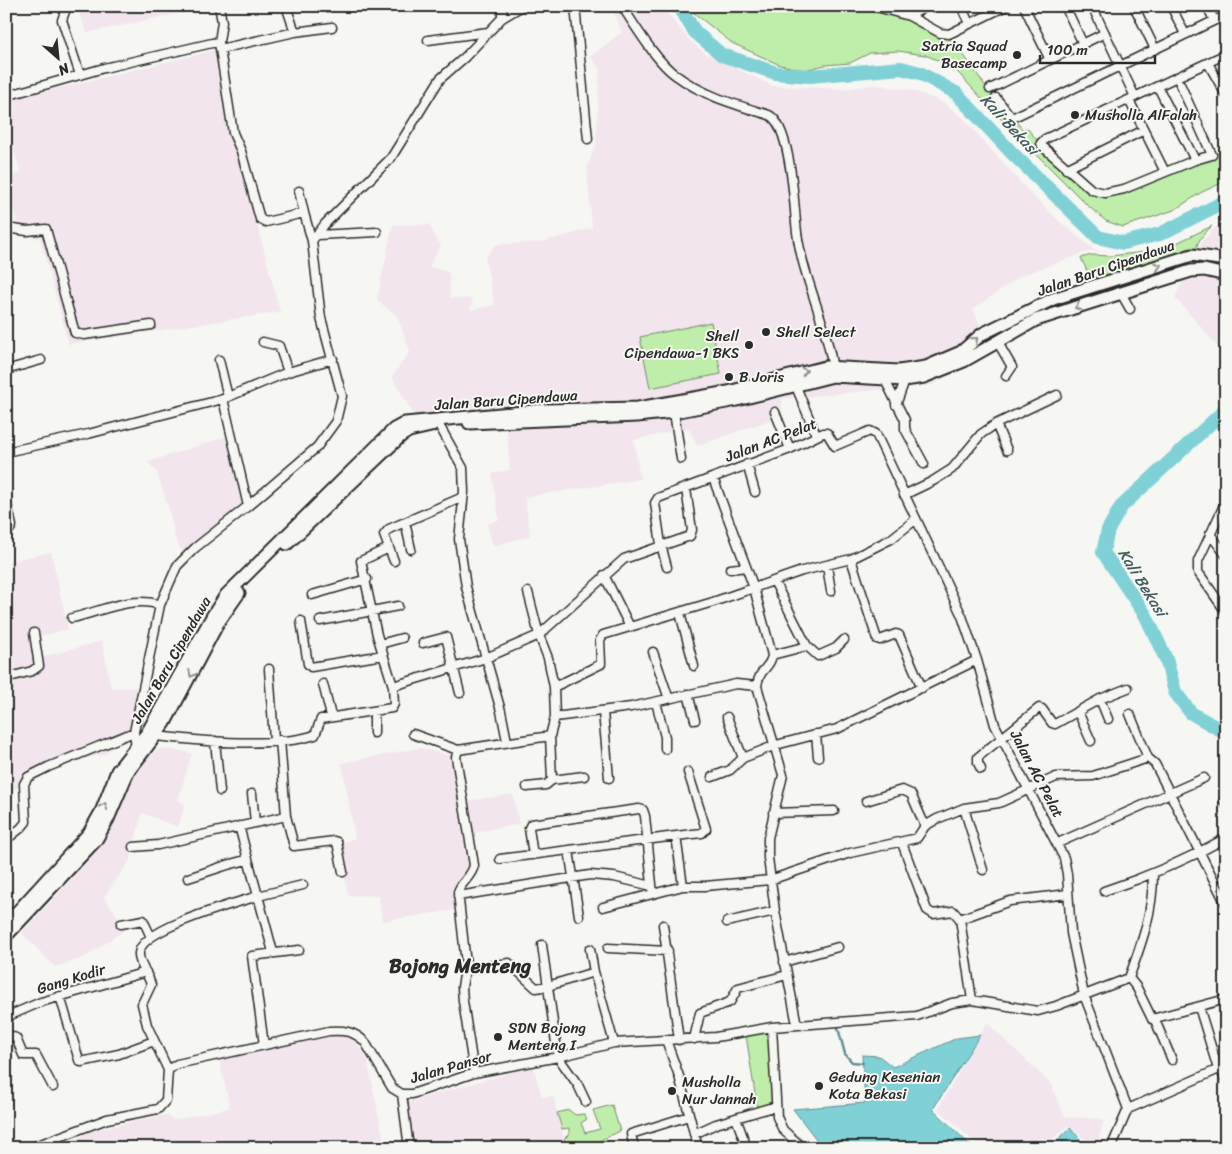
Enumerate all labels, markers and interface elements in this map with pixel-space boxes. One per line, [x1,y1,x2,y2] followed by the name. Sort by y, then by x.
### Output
[32,32,82,82] north arrow
[1040,32,1154,64] scale bar
[922,33,1008,76] place label: Satria Squad Basecamp
[1047,37,1088,63] text: 100 m
[1011,49,1023,61] marker: Satria Squad Basecamp
[53,55,75,83] text: N
[973,87,1049,165] water label: Kali Bekasi
[1085,102,1197,128] place label: Musholla AlFalah
[1069,109,1081,121] marker: Musholla AlFalah
[1033,232,1178,304] street label: Jalan Baru Cipendawa
[1153,262,1161,272] one-way arrow
[1074,302,1083,312] one-way arrow
[776,319,857,345] place label: Shell Select
[625,323,740,366] place label: Shell Cipendawa-1 BKS
[760,326,772,338] marker: Shell Select
[970,336,979,345] one-way arrow
[743,339,755,351] marker: Shell Cipendawa-1 BKS
[739,364,784,390] place label: B Joris
[800,366,809,377] one-way arrow
[723,371,735,383] marker: B Joris
[433,382,579,418] street label: Jalan Baru Cipendawa
[720,410,821,470] street label: Jalan AC Pelat
[1110,542,1177,625] water label: Kali Bekasi
[123,591,218,729] street label: Jalan Baru Cipendawa
[188,669,198,678] one-way arrow
[1002,724,1071,823] street label: Jalan AC Pelat
[97,802,108,811] one-way arrow
[389,949,531,984] district label: Bojong Menteng
[33,956,109,1002] street label: Gang Kodir
[508,1015,586,1058] place label: SDN Bojong Menteng I
[492,1031,504,1043] marker: SDN Bojong Menteng I
[406,1043,496,1091] street label: Jalan Pansor
[829,1064,940,1107] place label: Gedung Kesenian Kota Bekasi
[682,1069,757,1112] place label: Musholla Nur Jannah
[813,1080,825,1092] marker: Gedung Kesenian Kota Bekasi
[666,1085,678,1097] marker: Musholla Nur Jannah

